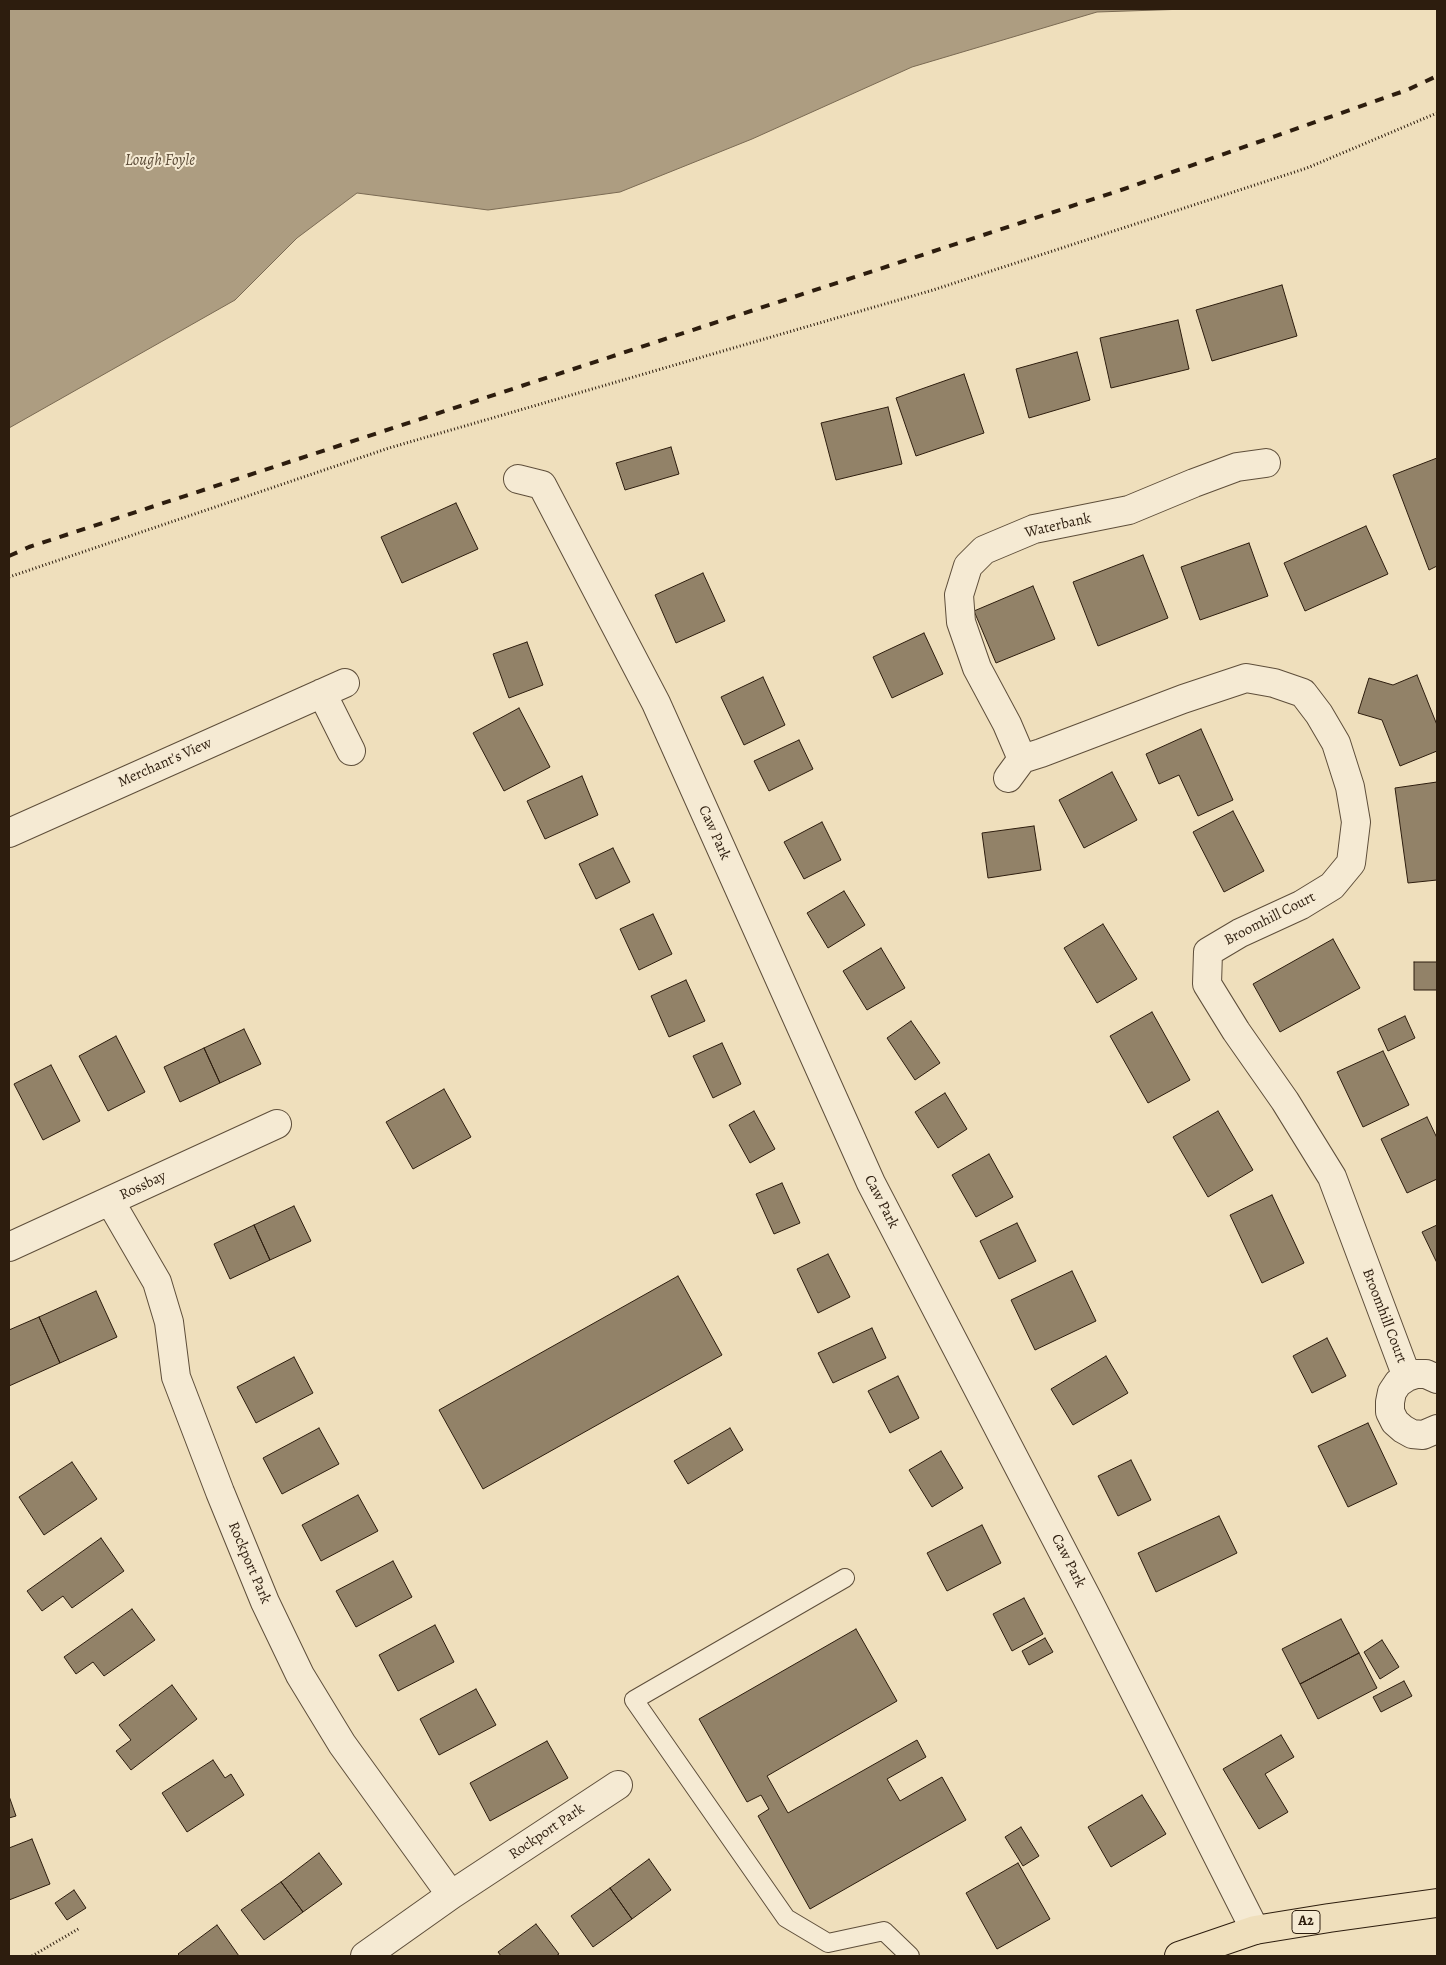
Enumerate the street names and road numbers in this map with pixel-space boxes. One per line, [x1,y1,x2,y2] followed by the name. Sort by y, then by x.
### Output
[1023,510,1093,542] street label: Waterbank
[115,734,215,792] street label: Merchant's View
[694,803,734,863] street label: Caw Park
[1221,888,1319,950] street label: Broomhill Court
[117,1167,169,1205] street label: Rossbay
[860,1172,902,1232] street label: Caw Park
[1358,1266,1410,1366] street label: Broomhill Court
[224,1519,274,1607] street label: Rockport Park
[1047,1531,1089,1591] street label: Caw Park
[506,1800,588,1864] street label: Rockport Park
[1292,1910,1320,1934] road number: A2

